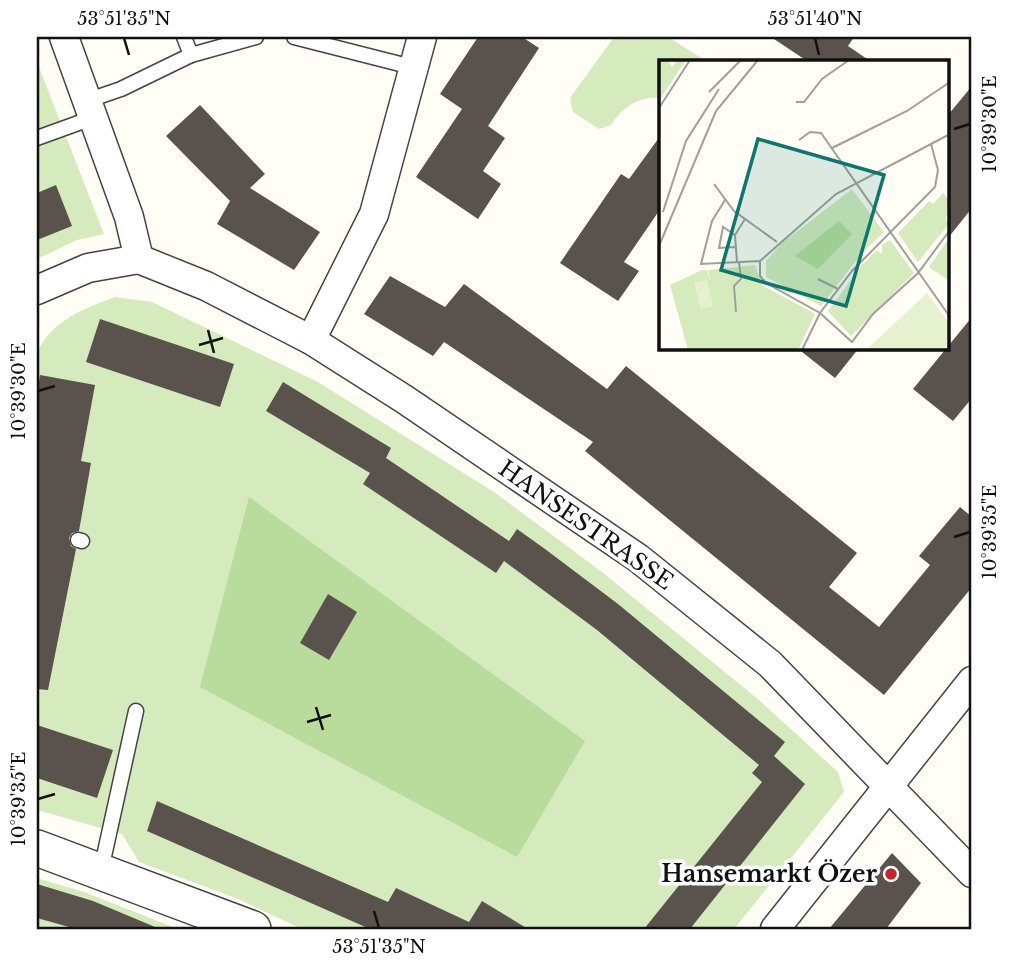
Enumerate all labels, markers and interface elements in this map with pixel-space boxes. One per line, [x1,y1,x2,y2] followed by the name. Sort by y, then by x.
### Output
[77,8,171,30] text: 53°51'35"N
[768,8,862,30] text: 53°51'40"N
[659,60,950,350] inset map
[979,75,1001,173] text: 10°39'30"E
[8,342,30,440] text: 10°39'30"E
[493,454,679,596] street label: HANSESTRASSE
[979,485,1001,579] text: 10°39'35"E
[8,752,30,846] text: 10°39'35"E
[661,859,878,888] place label: Hansemarkt Özer
[883,866,899,882] marker: Hansemarkt Özer
[332,936,426,958] text: 53°51'35"N

